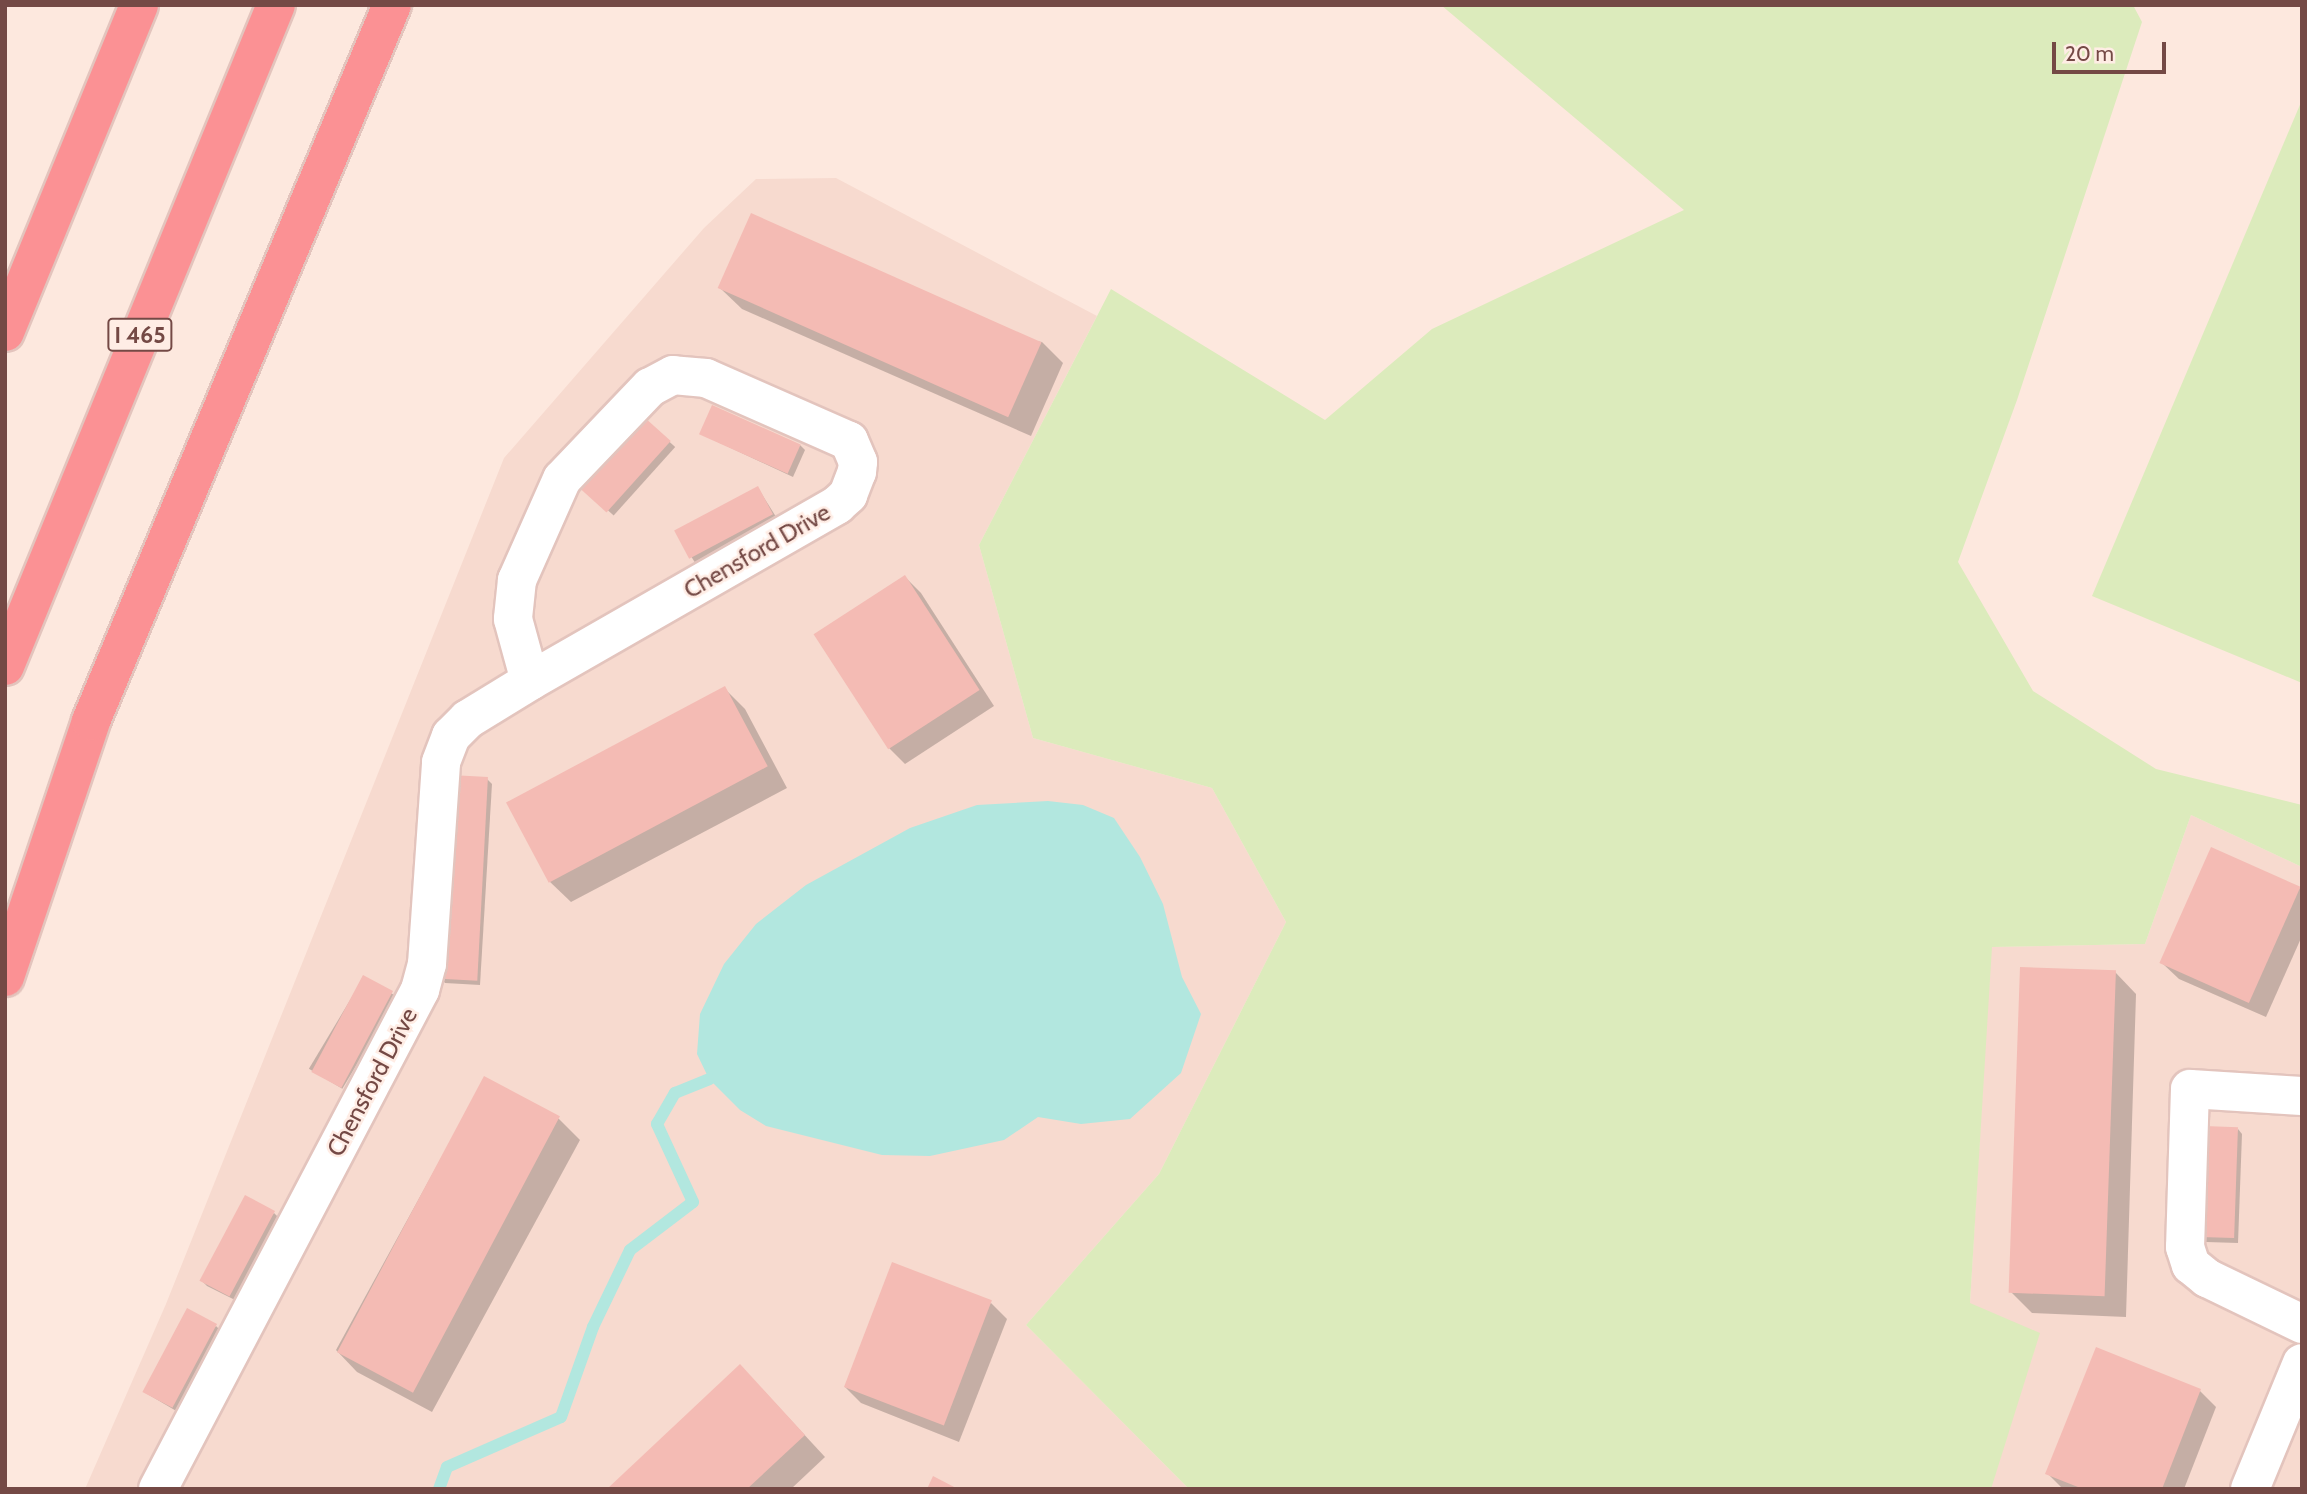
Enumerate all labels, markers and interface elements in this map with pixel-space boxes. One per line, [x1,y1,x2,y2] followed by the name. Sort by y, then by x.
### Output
[2055,28,2169,72] scale bar
[2065,41,2114,66] text: 20 m
[107,316,173,354] road number: I 465
[679,497,835,605] street label: Chensford Drive
[321,1003,423,1161] street label: Chensford Drive

